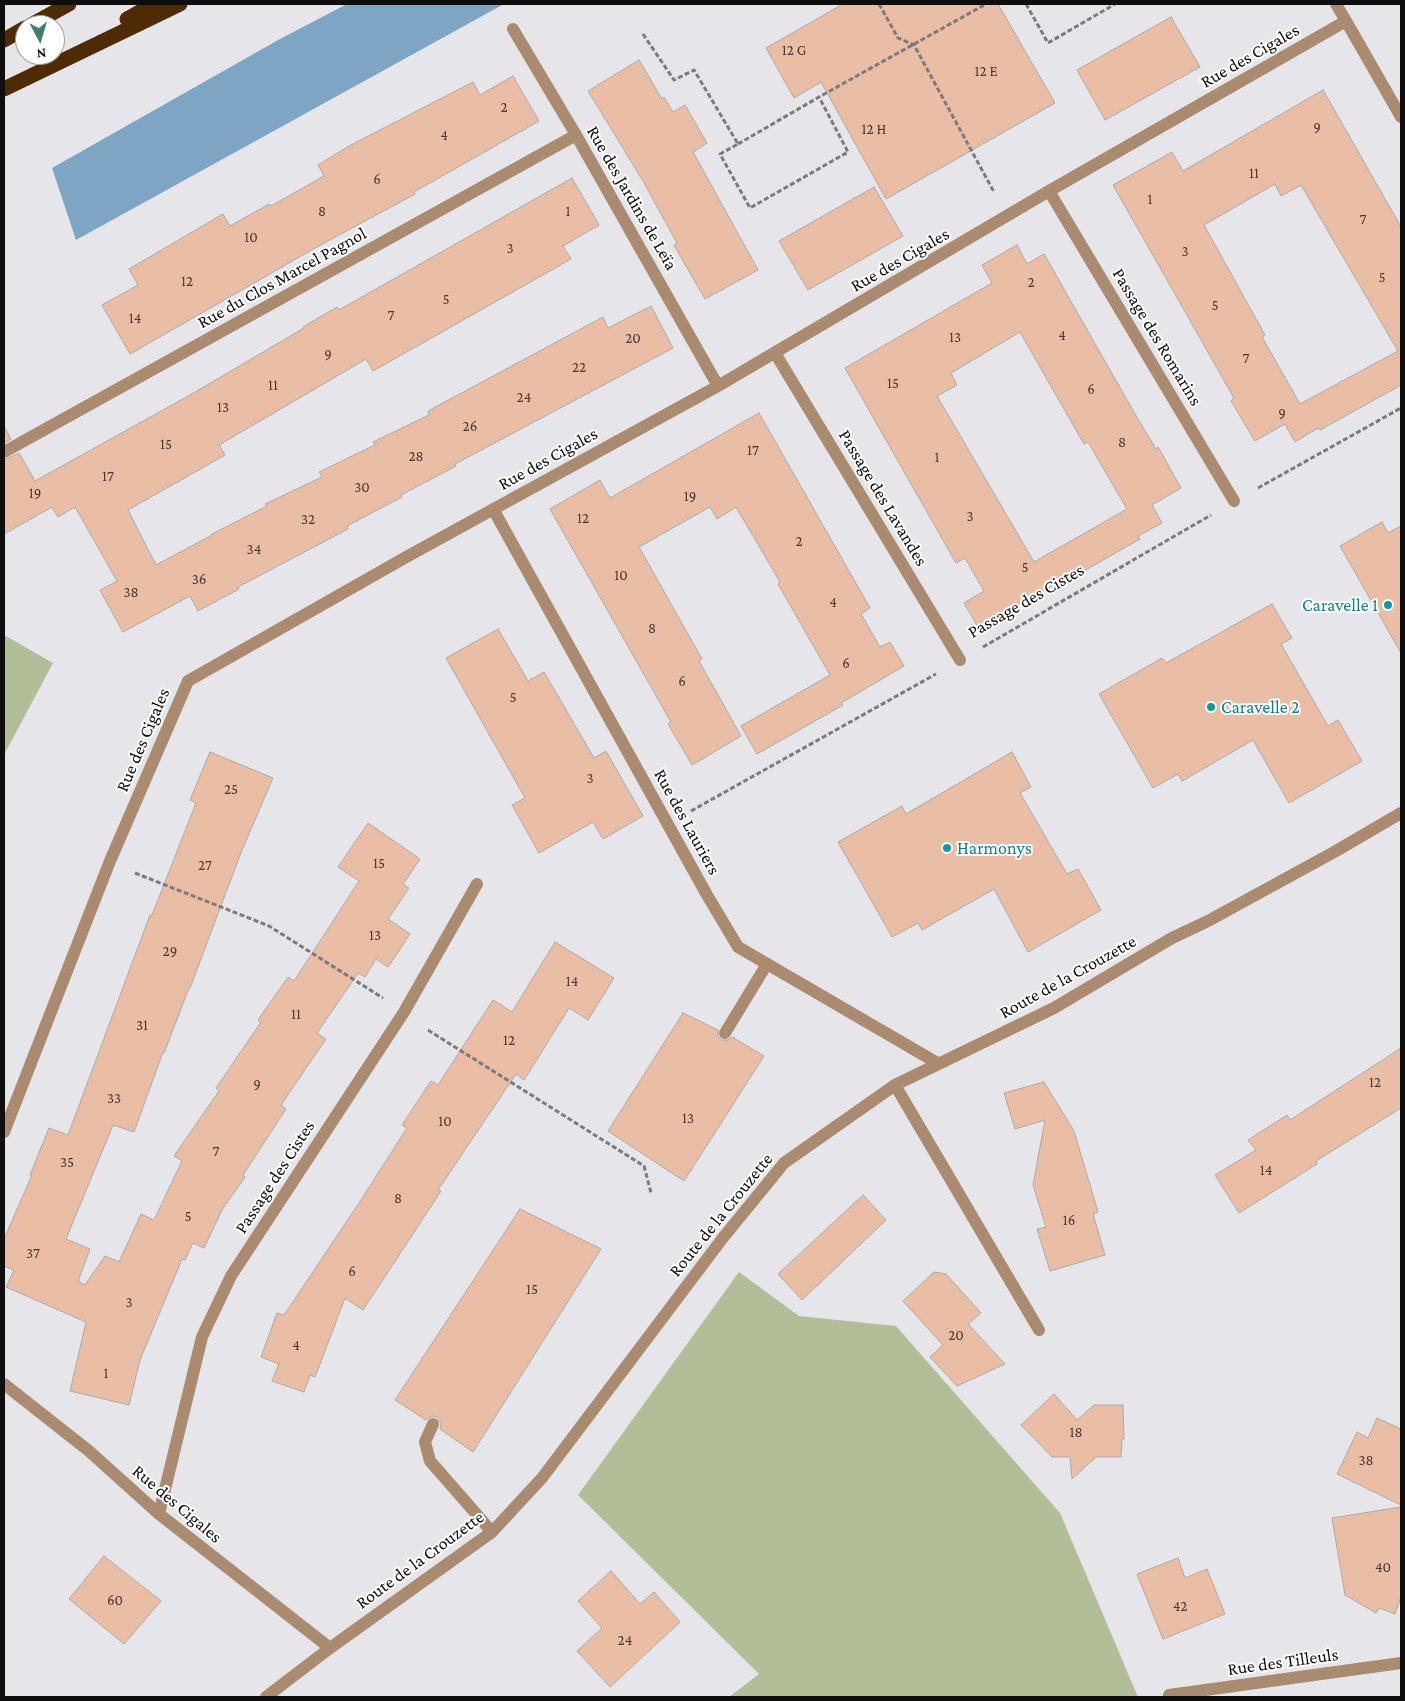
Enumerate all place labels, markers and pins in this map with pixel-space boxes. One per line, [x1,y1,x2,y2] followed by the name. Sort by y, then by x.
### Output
[1302,594,1378,616] place label: Caravelle 1
[1382,599,1394,611] marker: Caravelle 1
[1221,696,1300,718] place label: Caravelle 2
[1205,701,1217,713] marker: Caravelle 2
[957,837,1032,859] place label: Harmonys
[941,842,953,854] marker: Harmonys

